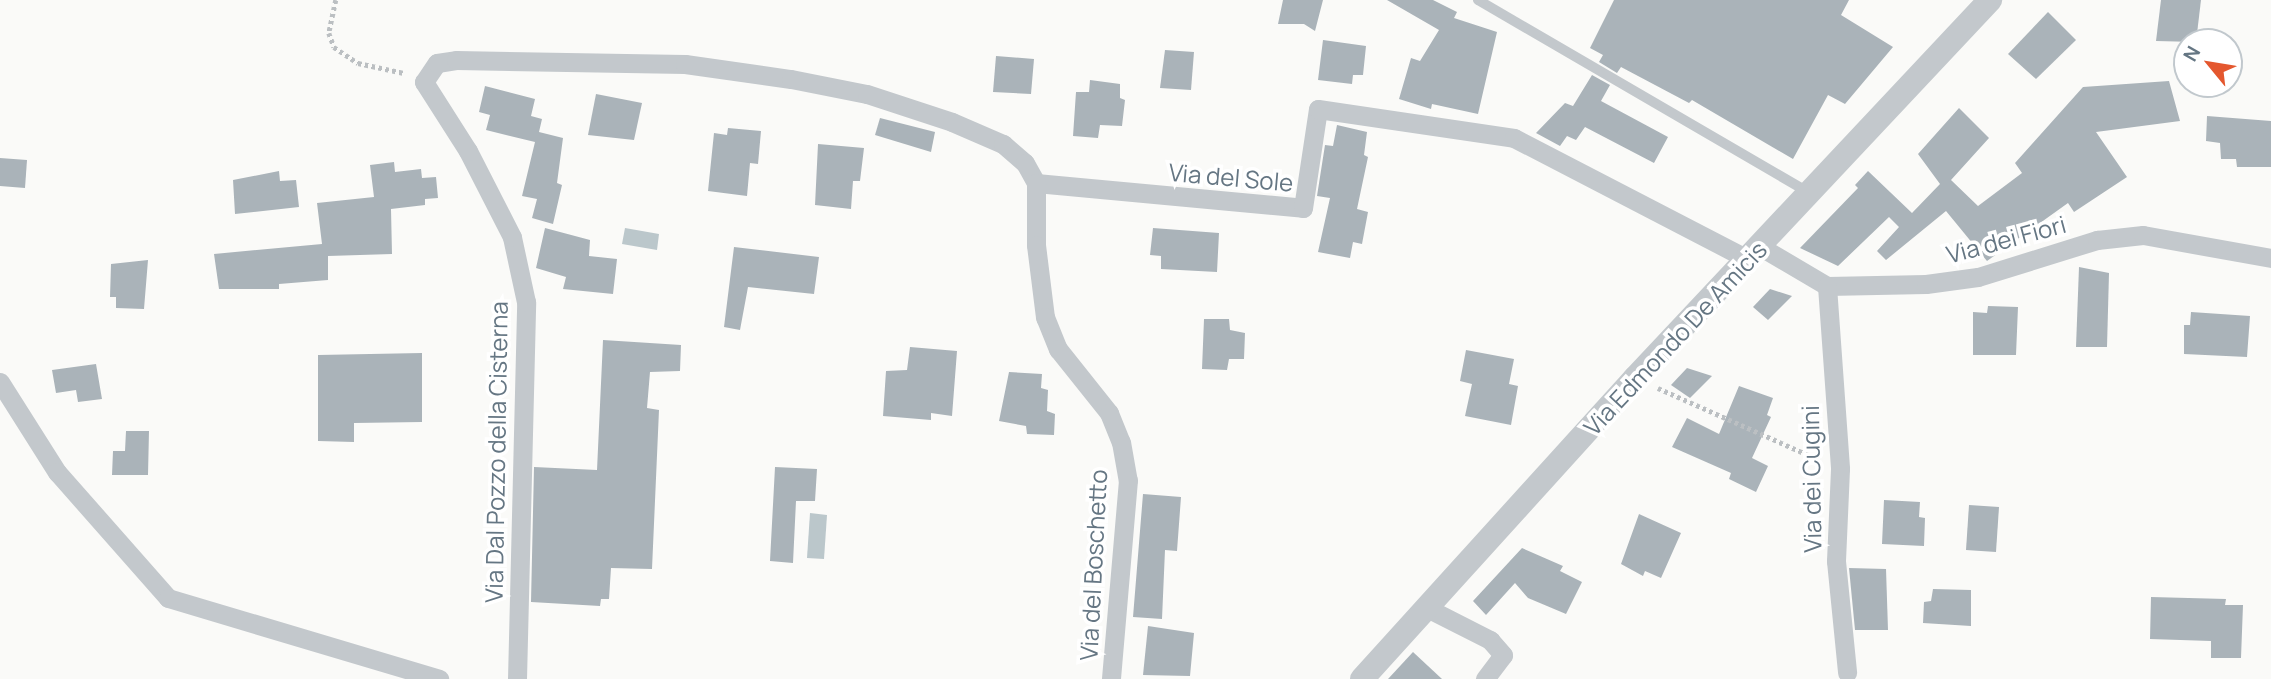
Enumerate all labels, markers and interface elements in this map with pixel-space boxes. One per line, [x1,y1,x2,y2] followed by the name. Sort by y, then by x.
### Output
[2173,28,2243,98] north arrow
[2177,41,2206,66] text: N
[1167,157,1295,197] street label: Via del Sole
[1943,209,2069,269] street label: Via dei Fiori
[1578,235,1772,441] street label: Via Edmondo De Amicis
[479,301,513,603] street label: Via Dal Pozzo della Cisterna
[1795,405,1827,553] street label: Via dei Cugini
[1074,469,1112,661] street label: Via del Boschetto

